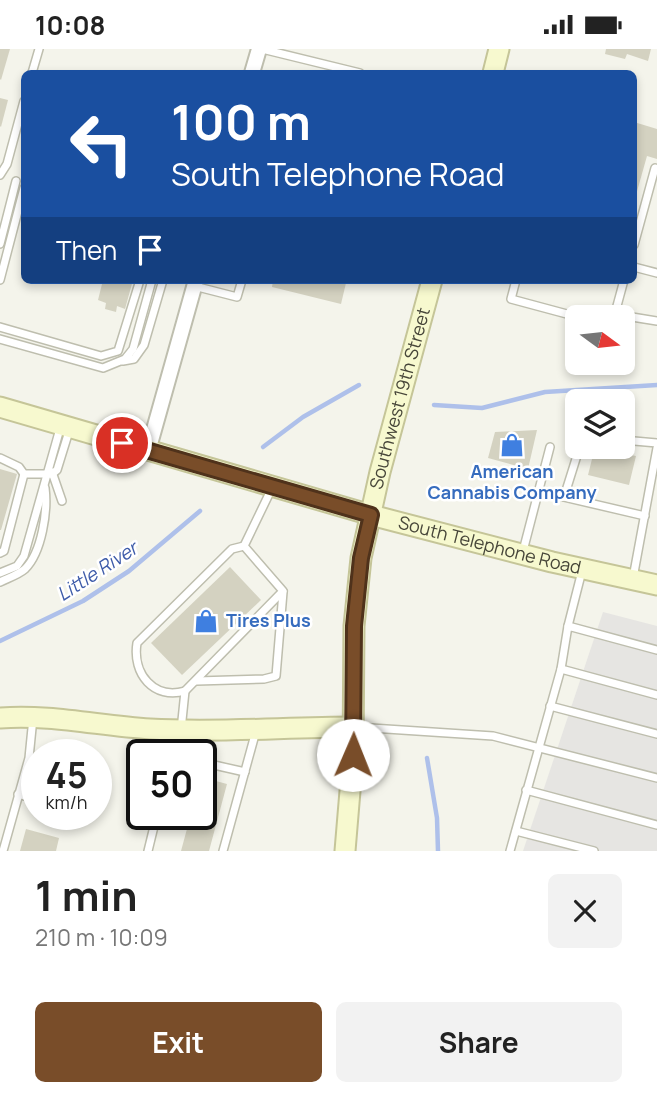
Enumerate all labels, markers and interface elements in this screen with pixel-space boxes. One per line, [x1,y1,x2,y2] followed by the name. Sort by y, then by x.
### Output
[35,7,105,43] text: 10:08
[171,88,311,155] text: 100 m
[56,98,147,189] icon: left
[171,152,505,196] text: South Telephone Road
[131,231,169,269] icon: arrive
[56,232,117,268] text: Then
[364,305,435,491] street label: Southwest 19th Street
[565,305,635,375] north arrow
[565,305,635,459] map controls
[565,389,635,459] button: layers
[92,413,152,473] pin
[103,424,141,462] icon: arrive
[498,431,526,459] shop icon: American Cannabis Company
[427,459,597,504] place label: American Cannabis Company
[396,510,584,579] street label: South Telephone Road
[52,534,144,607] water label: Little River
[192,607,220,635] shop icon: Tires Plus
[226,608,311,632] place label: Tires Plus
[316,718,390,792] position arrow
[126,739,217,830] speed limit sign: 50
[46,751,87,799] text: 45
[46,790,87,814] text: km/h
[35,866,138,924] text: 1 min
[548,874,622,948] button: close
[35,921,168,953] text: 210 m · 10:09
[35,1002,322,1082] button: Exit
[336,1002,622,1082] button: Share

